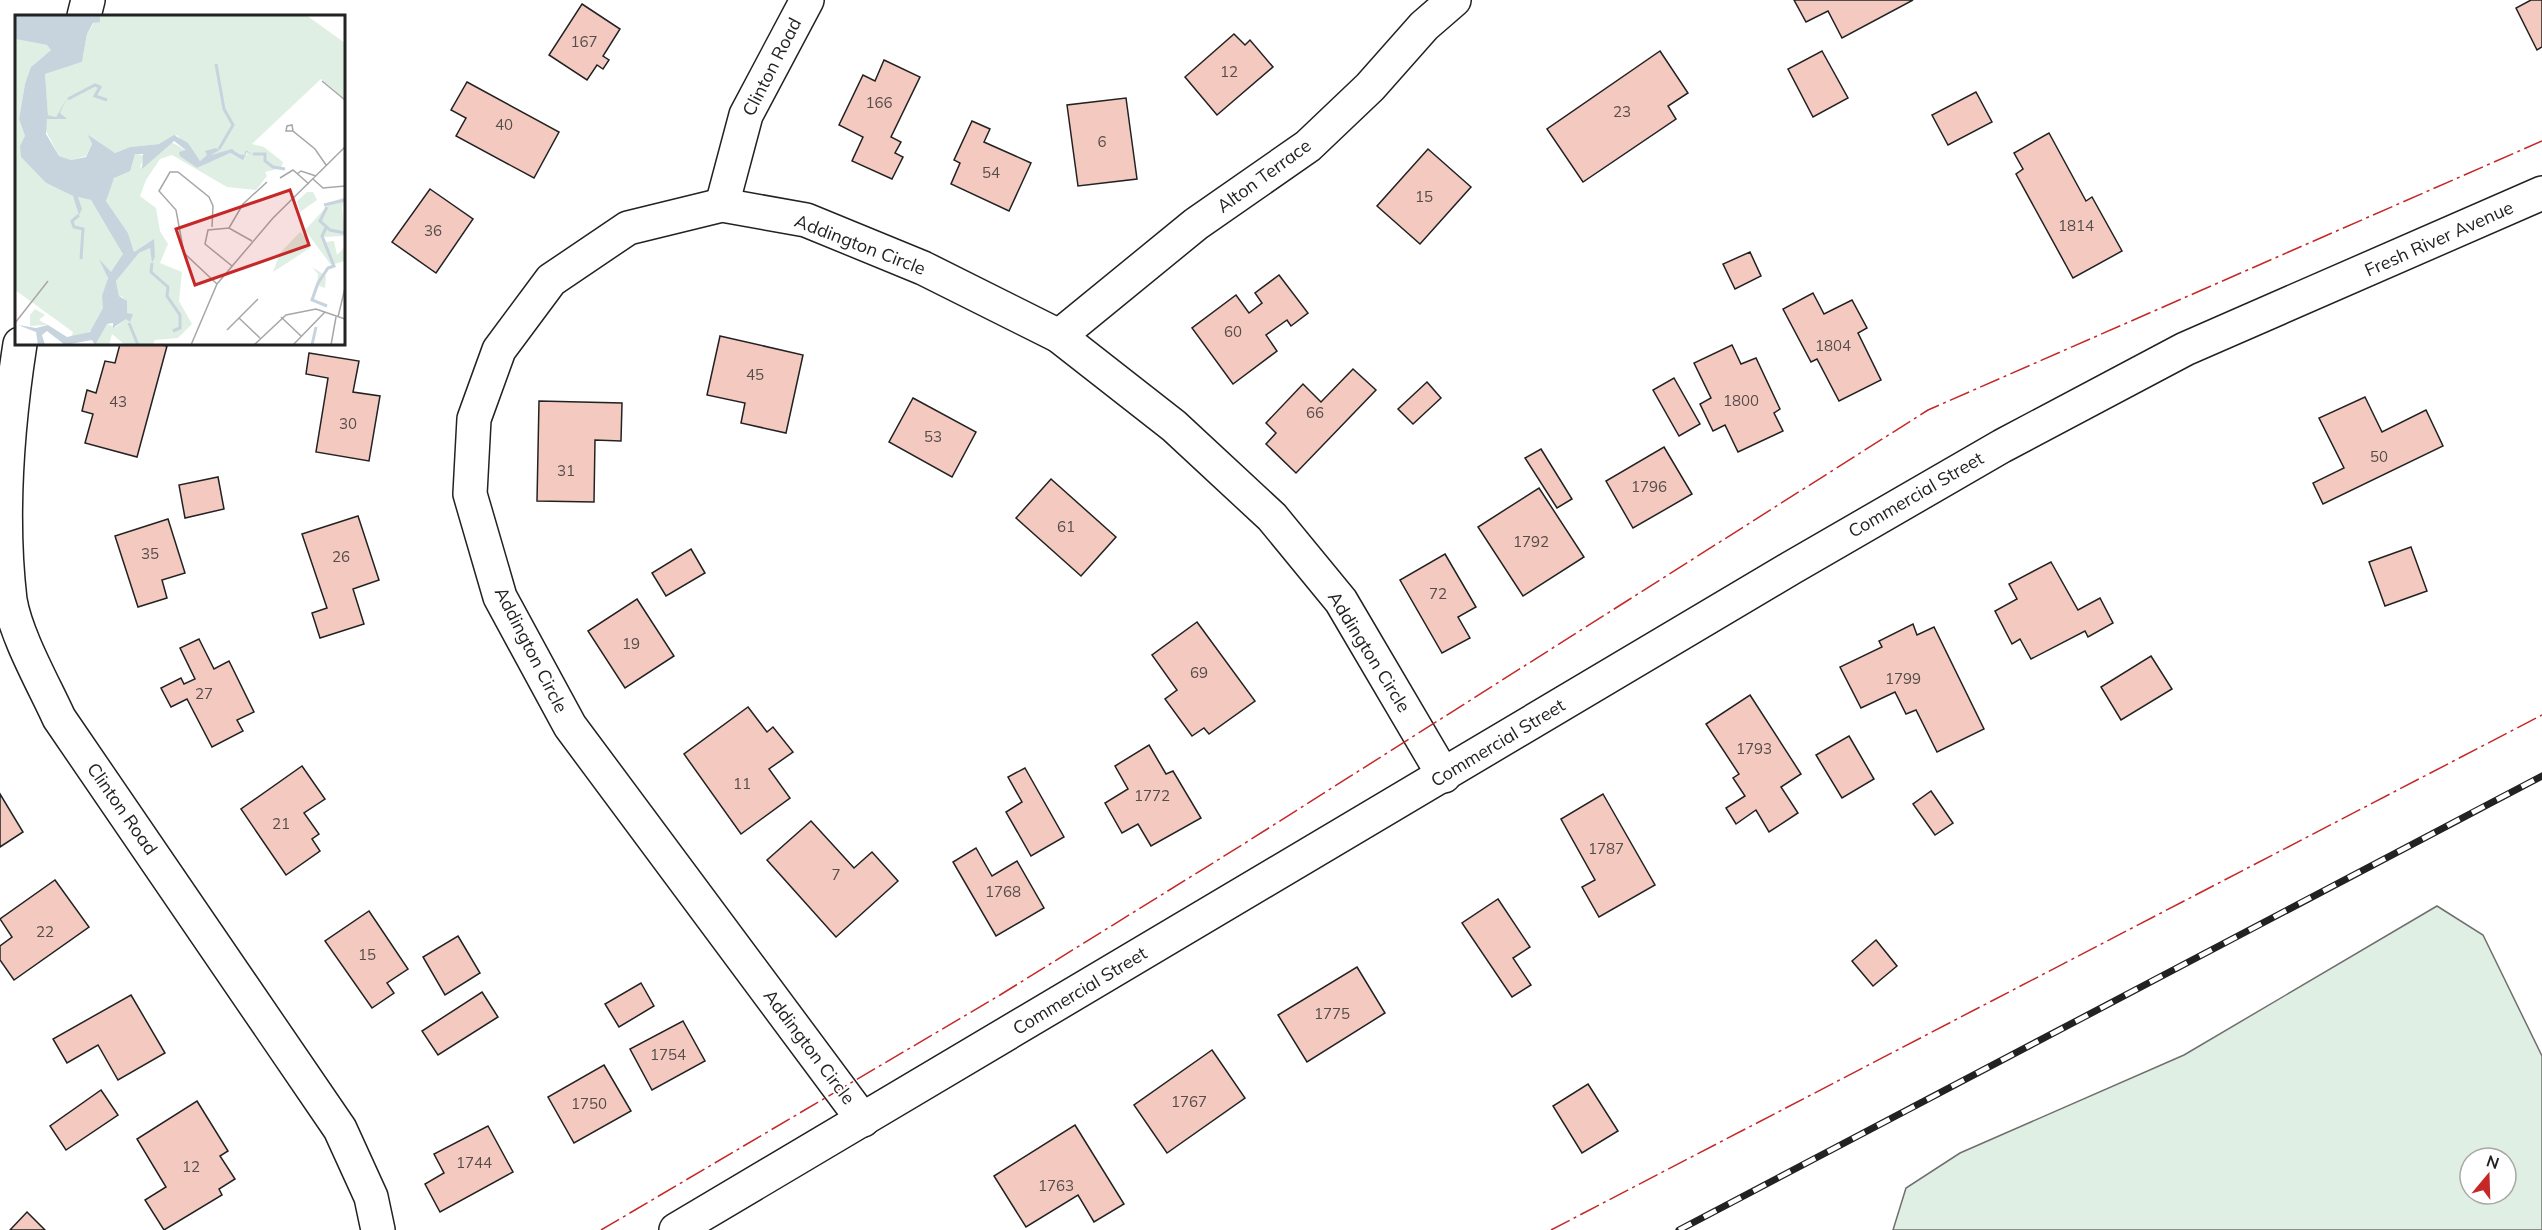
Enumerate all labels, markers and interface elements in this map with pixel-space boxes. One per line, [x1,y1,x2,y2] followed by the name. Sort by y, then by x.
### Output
[737,14,806,120] street label: Clinton Road
[15,15,345,345] inset map
[570,32,598,51] house number: 167
[1220,62,1238,81] house number: 12
[865,93,893,112] house number: 166
[1613,102,1631,121] house number: 23
[495,115,513,134] house number: 40
[1097,132,1107,151] house number: 6
[1212,134,1315,217] street label: Alton Terrace
[982,163,1000,182] house number: 54
[1415,187,1433,206] house number: 15
[2361,195,2517,282] street label: Fresh River Avenue
[792,209,929,280] street label: Addington Circle
[2058,216,2094,235] house number: 1814
[424,221,442,240] house number: 36
[1224,322,1242,341] house number: 60
[1815,336,1851,355] house number: 1804
[746,365,764,384] house number: 45
[1723,391,1759,410] house number: 1800
[109,392,127,411] house number: 43
[1306,403,1324,422] house number: 66
[339,414,357,433] house number: 30
[924,427,942,446] house number: 53
[1844,446,1988,543] street label: Commercial Street
[2370,447,2388,466] house number: 50
[557,461,575,480] house number: 31
[1631,477,1667,496] house number: 1796
[1057,517,1075,536] house number: 61
[1513,532,1549,551] house number: 1792
[141,544,159,563] house number: 35
[332,547,350,566] house number: 26
[490,583,573,717] street label: Addington Circle
[1429,584,1447,603] house number: 72
[1323,587,1416,716] street label: Addington Circle
[622,634,640,653] house number: 19
[1190,663,1208,682] house number: 69
[1885,669,1921,688] house number: 1799
[195,684,213,703] house number: 27
[1426,693,1569,792] street label: Commercial Street
[1736,739,1772,758] house number: 1793
[82,758,163,859] street label: Clinton Road
[733,774,751,793] house number: 11
[1134,786,1170,805] house number: 1772
[272,814,290,833] house number: 21
[1588,839,1624,858] house number: 1787
[831,865,841,884] house number: 7
[985,882,1021,901] house number: 1768
[36,922,54,941] house number: 22
[1008,941,1151,1040] street label: Commercial Street
[358,945,376,964] house number: 15
[759,985,860,1109] street label: Addington Circle
[1314,1004,1350,1023] house number: 1775
[650,1045,686,1064] house number: 1754
[1171,1092,1207,1111] house number: 1767
[571,1094,607,1113] house number: 1750
[2458,1146,2518,1206] north arrow
[2484,1150,2502,1173] text: N
[456,1153,492,1172] house number: 1744
[182,1157,200,1176] house number: 12
[1038,1176,1074,1195] house number: 1763

